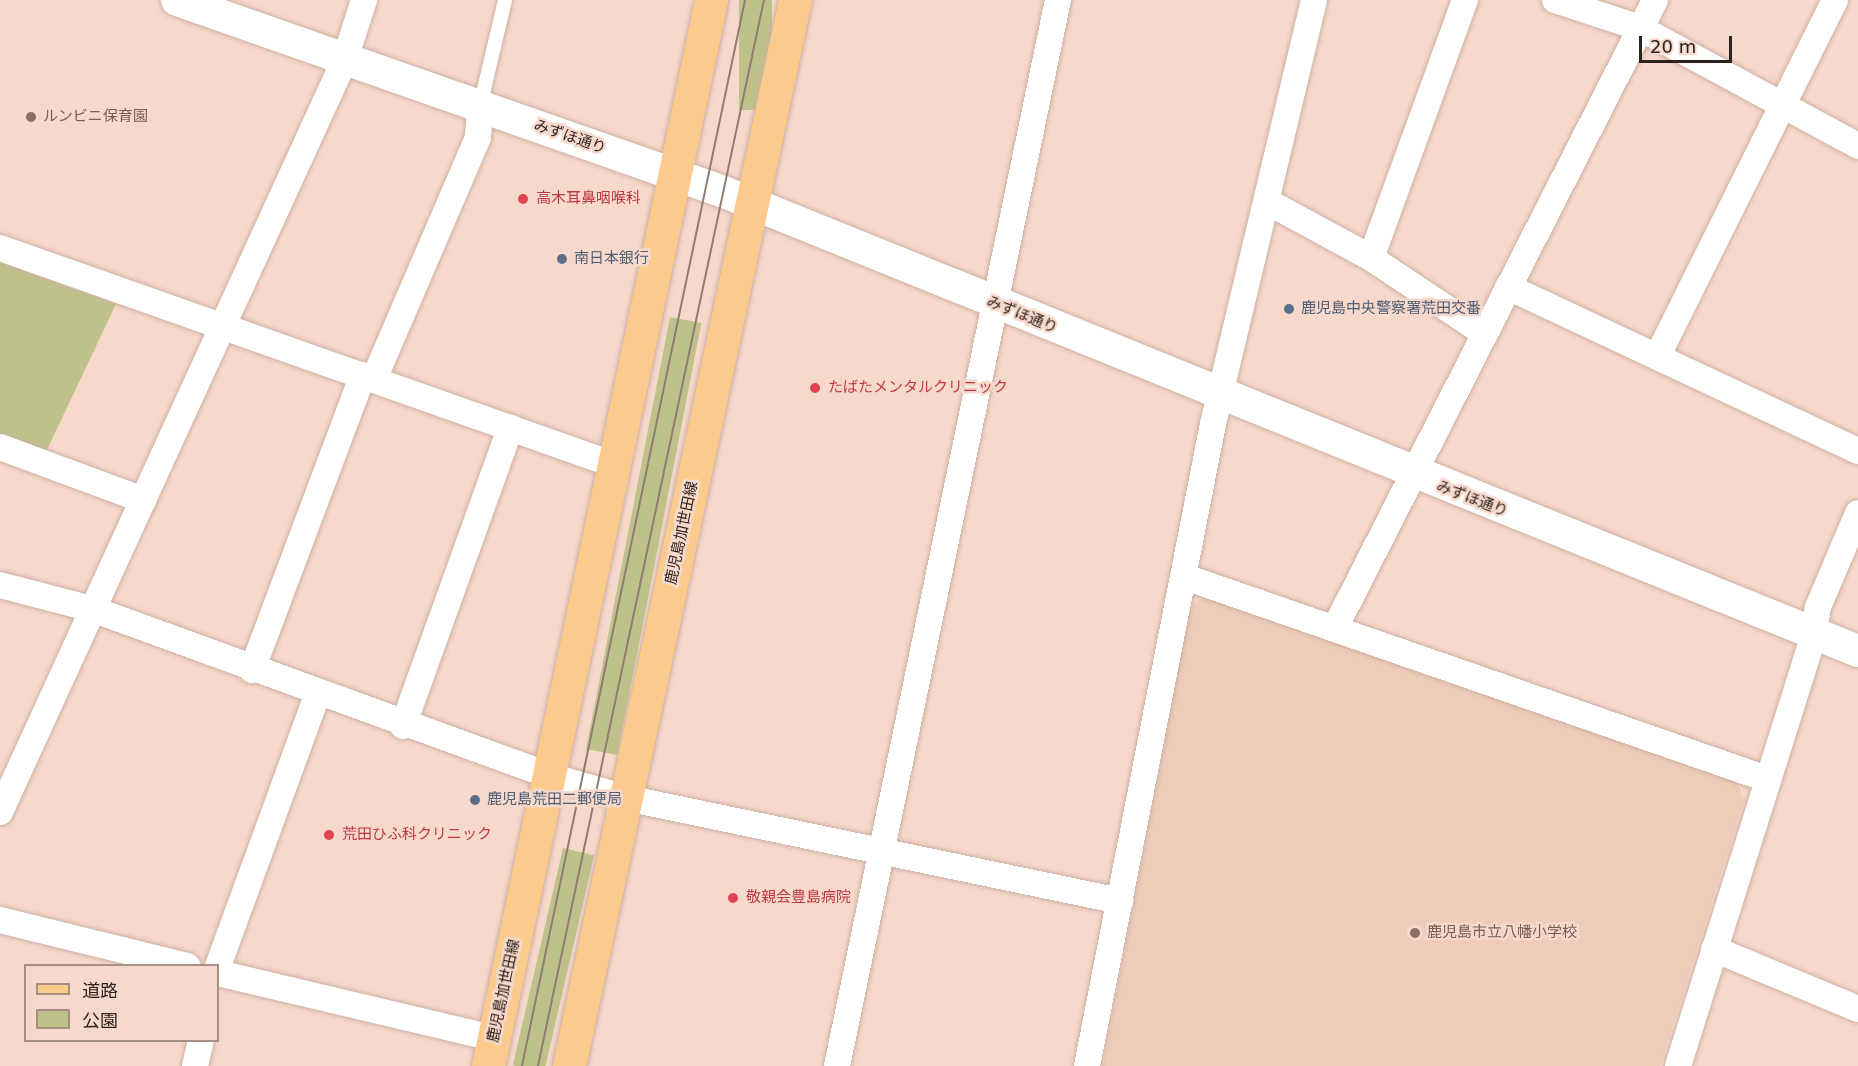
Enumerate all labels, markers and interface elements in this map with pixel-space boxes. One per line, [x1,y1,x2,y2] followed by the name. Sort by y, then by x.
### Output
[1642,24,1735,62] scale bar
[1650,36,1696,57] text: 20 m
[43,108,148,126] place label: ルンビニ保育園
[24,110,38,124] marker: ルンビニ保育園
[532,116,608,158] street label: みずほ通り
[514,190,532,208] marker: 高木耳鼻咽喉科
[536,190,641,208] place label: 高木耳鼻咽喉科
[574,250,649,268] place label: 南日本銀行
[555,252,569,266] marker: 南日本銀行
[984,293,1060,337] street label: みずほ通り
[1301,300,1481,318] place label: 鹿児島中央警察署荒田交番
[1282,302,1296,316] marker: 鹿児島中央警察署荒田交番
[806,379,824,397] marker: たばたメンタルクリニック
[828,379,1008,397] place label: たばたメンタルクリニック
[1434,477,1510,521] street label: みずほ通り
[662,480,702,586] street label: 鹿児島加世田線
[487,791,622,809] place label: 鹿児島荒田二郵便局
[468,793,482,807] marker: 鹿児島荒田二郵便局
[320,826,338,844] marker: 荒田ひふ科クリニック
[342,826,492,844] place label: 荒田ひふ科クリニック
[724,889,742,907] marker: 敬親会豊島病院
[746,889,851,907] place label: 敬親会豊島病院
[1427,924,1577,942] place label: 鹿児島市立八幡小学校
[1408,926,1422,940] marker: 鹿児島市立八幡小学校
[484,938,524,1044] street label: 鹿児島加世田線
[24,964,219,1042] legend
[82,980,118,1001] text: 道路
[82,1010,118,1031] text: 公園

